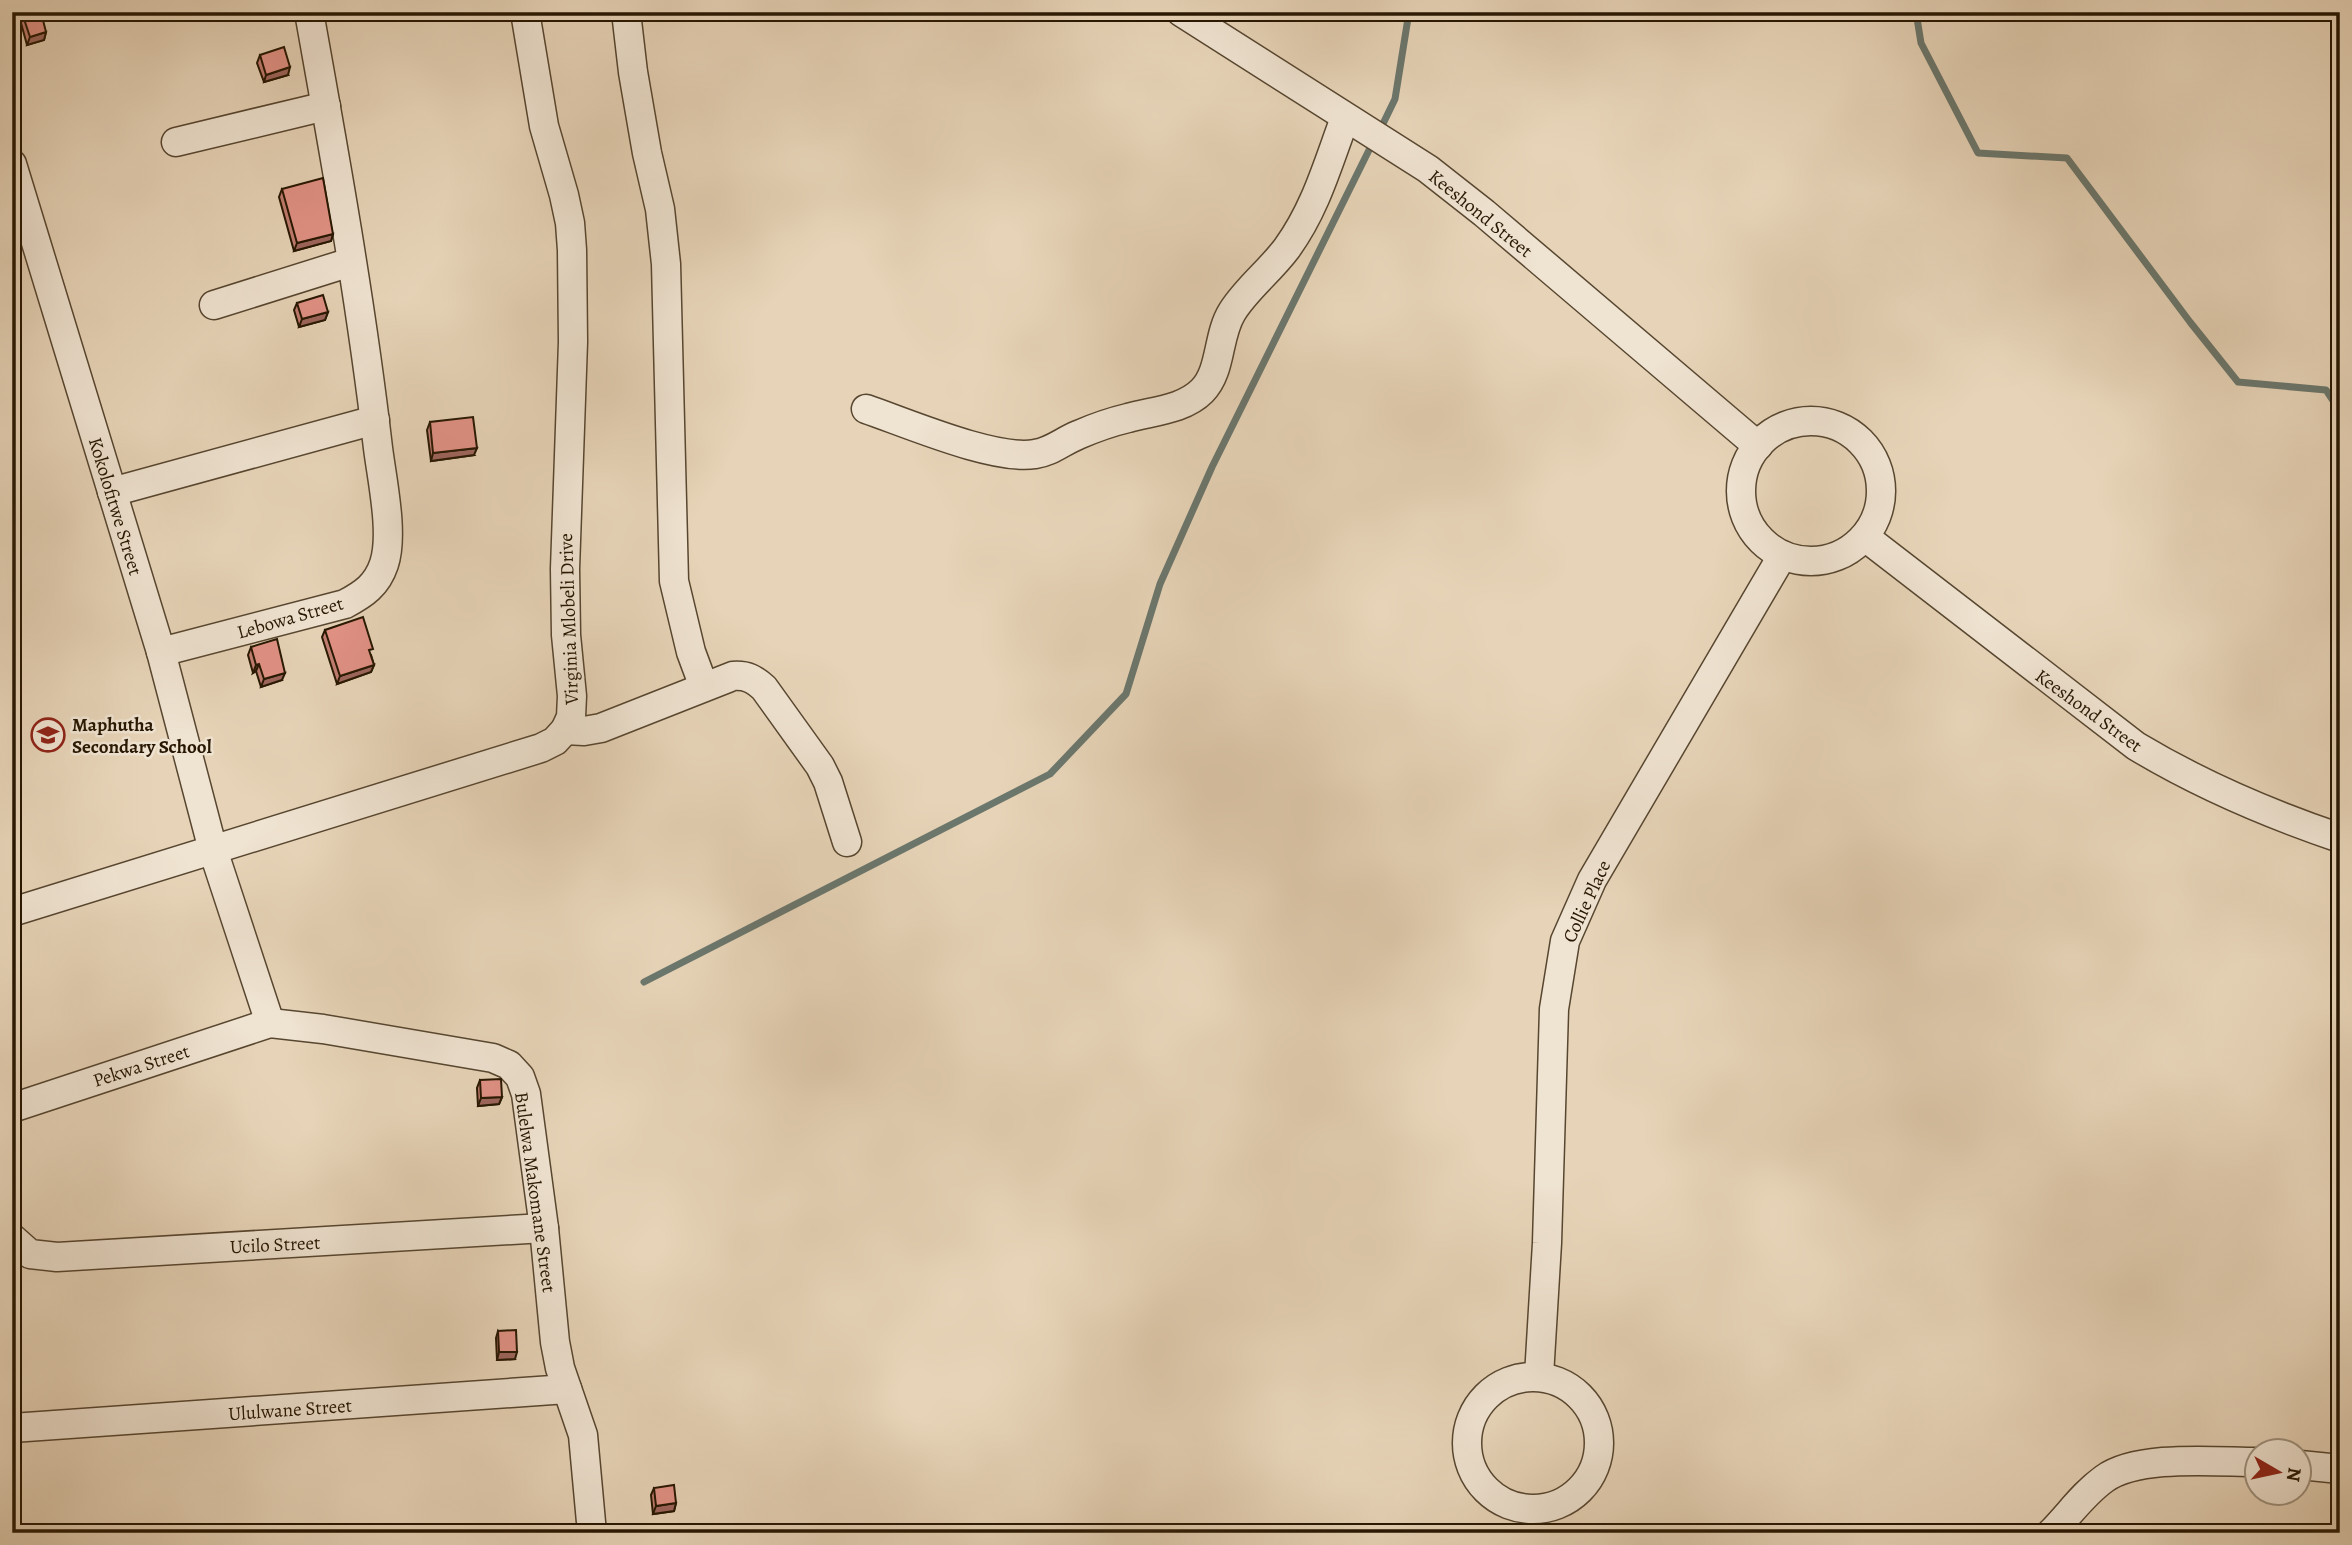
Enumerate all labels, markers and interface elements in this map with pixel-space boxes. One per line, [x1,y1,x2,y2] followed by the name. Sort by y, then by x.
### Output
[1423,164,1538,264] street label: Keeshond Street
[82,434,148,578] street label: Kokolofitwe Street
[553,533,585,706] street label: Virginia Mlobeli Drive
[234,590,346,646] street label: Lebowa Street
[2030,663,2147,759] street label: Keeshond Street
[72,712,212,760] place label: Maphutha Secondary School
[29,716,67,754] school or university icon: Maphutha Secondary School
[1557,856,1617,947] street label: Collie Place
[90,1038,193,1094] street label: Pekwa Street
[508,1090,562,1294] street label: Bulelwa Makomane Street
[229,1230,321,1260] street label: Ucilo Street
[227,1393,353,1427] street label: Ululwane Street
[2244,1436,2314,1506] north arrow
[2280,1466,2308,1484] text: N

